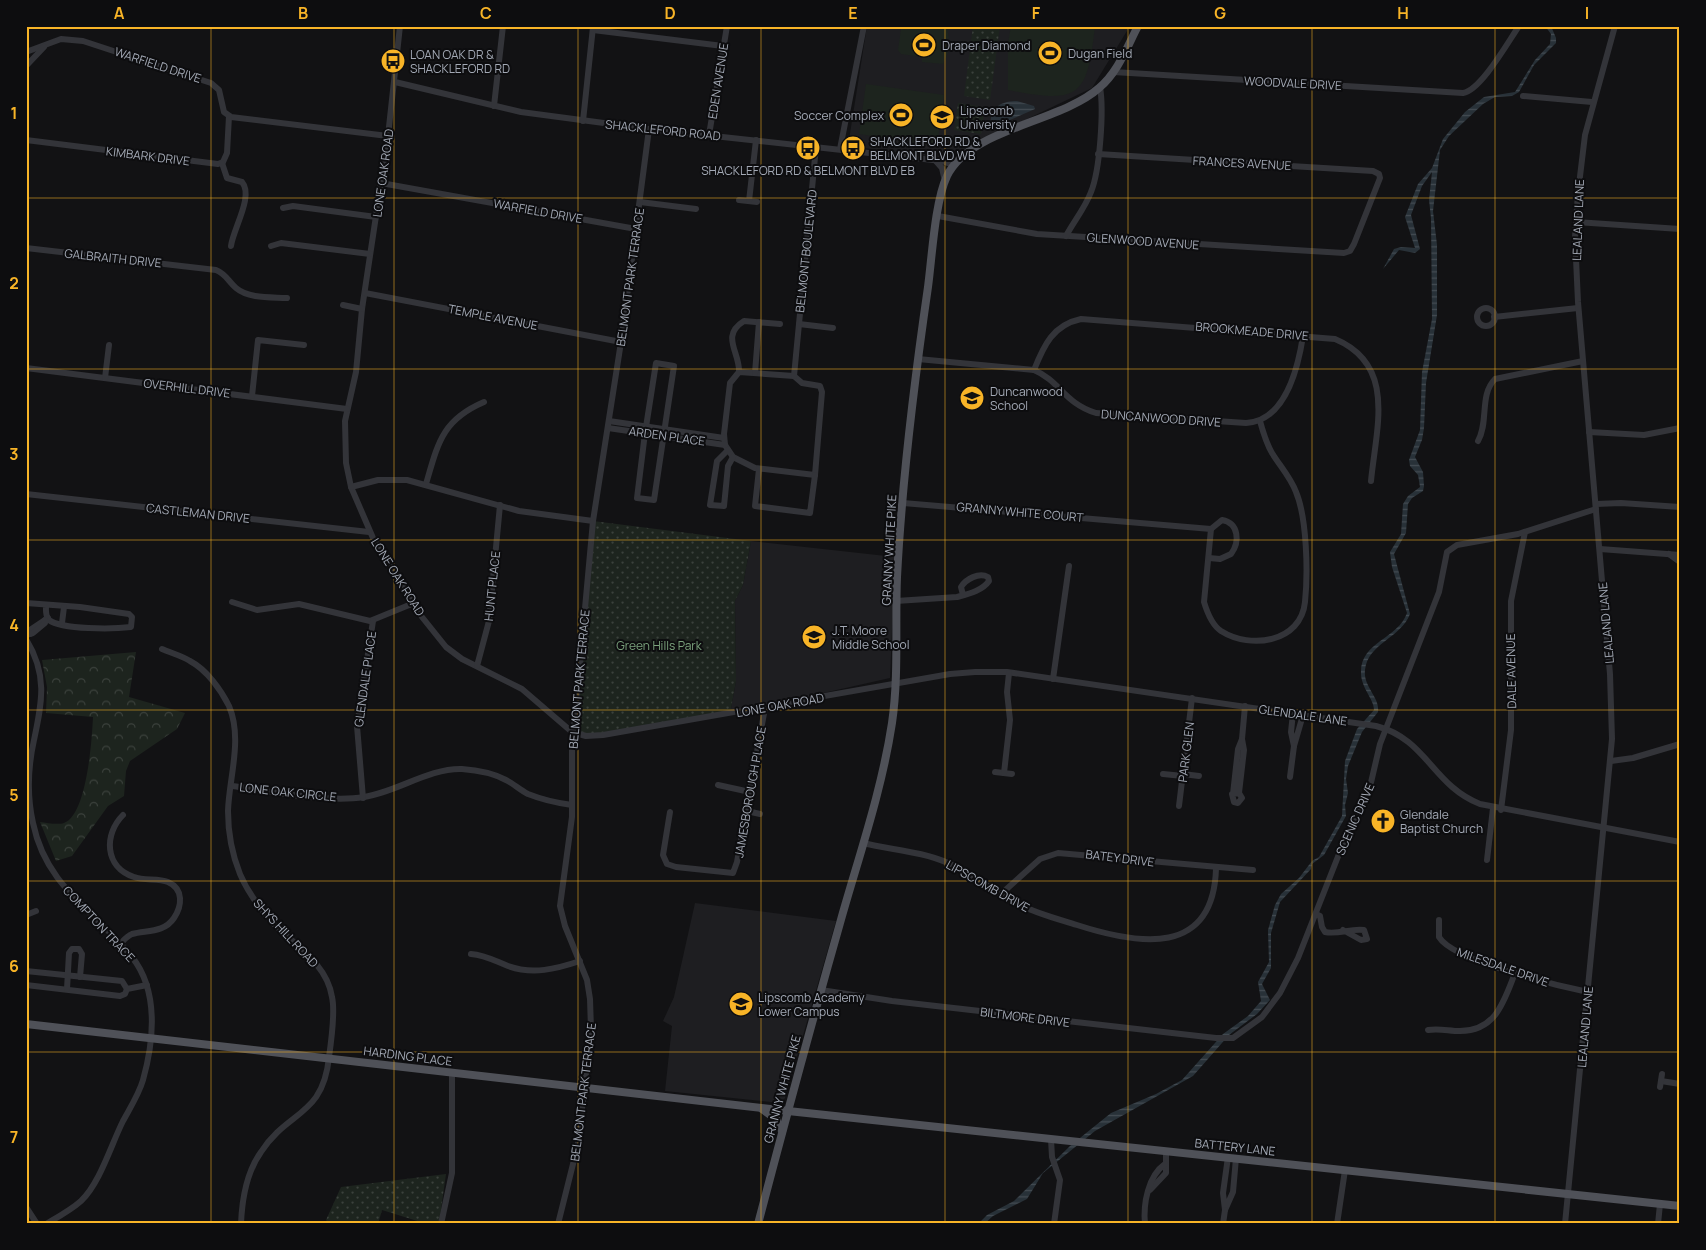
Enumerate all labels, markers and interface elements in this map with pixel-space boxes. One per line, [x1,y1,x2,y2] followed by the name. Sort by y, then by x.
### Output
[114,2,125,24] text: A
[298,2,308,24] text: B
[480,2,492,24] text: C
[664,2,676,24] text: D
[848,2,858,24] text: E
[1032,2,1041,24] text: F
[1214,2,1226,24] text: G
[1397,2,1409,24] text: H
[1585,2,1589,24] text: I
[911,32,937,58] sports icon: Draper Diamond
[942,37,1031,54] place label: Draper Diamond
[1037,40,1063,66] sports icon: Dugan Field
[704,42,732,120] street label: EDEN AVENUE
[112,43,204,87] street label: WARFIELD DRIVE
[1068,45,1132,62] place label: Dugan Field
[410,46,510,77] place label: LOAN OAK DR & SHACKLEFORD RD
[380,48,406,74] bus stop icon: LOAN OAK DR & SHACKLEFORD RD
[1244,72,1342,94] street label: WOODVALE DRIVE
[10,102,18,124] text: 1
[888,102,914,128] sports icon: Soccer Complex
[960,102,1016,133] place label: Lipscomb University
[929,104,955,130] school or university icon: Lipscomb University
[794,107,885,124] place label: Soccer Complex
[604,115,722,145] street label: SHACKLEFORD ROAD
[368,128,398,218] street label: LONE OAK ROAD
[870,133,980,164] place label: SHACKLEFORD RD & BELMONT BLVD WB
[795,135,821,161] bus stop icon: SHACKLEFORD RD & BELMONT BLVD EB
[840,135,866,161] bus stop icon: SHACKLEFORD RD & BELMONT BLVD WB
[105,142,191,170] street label: KIMBARK DRIVE
[1192,152,1292,174] street label: FRANCES AVENUE
[701,162,915,179] place label: SHACKLEFORD RD & BELMONT BLVD EB
[1568,179,1588,261] street label: LEALAND LANE
[791,189,821,313] street label: BELMONT BOULEVARD
[492,195,584,227] street label: WARFIELD DRIVE
[612,207,648,347] street label: BELMONT PARK TERRACE
[1086,229,1200,253] street label: GLENWOOD AVENUE
[64,244,163,272] street label: GALBRAITH DRIVE
[9,272,19,294] text: 2
[447,300,539,334] street label: TEMPLE AVENUE
[1195,318,1310,344] street label: BROOKMEADE DRIVE
[143,374,232,402] street label: OVERHILL DRIVE
[990,383,1063,414] place label: Duncanwood School
[959,385,985,411] school or university icon: Duncanwood School
[1100,405,1222,431] street label: DUNCANWOOD DRIVE
[628,422,706,450] street label: ARDEN PLACE
[9,443,19,465] text: 3
[878,494,900,606] street label: GRANNY WHITE PIKE
[956,498,1085,526] street label: GRANNY WHITE COURT
[145,499,251,527] street label: CASTLEMAN DRIVE
[367,535,429,619] street label: LONE OAK ROAD
[480,550,504,622] street label: HUNT PLACE
[1594,581,1618,664] street label: LEALAND LANE
[564,609,594,749] street label: BELMONT PARK TERRACE
[9,614,19,636] text: 4
[832,622,910,653] place label: J.T. Moore Middle School
[801,624,827,650] school or university icon: J.T. Moore Middle School
[350,630,380,728] street label: GLENDALE PLACE
[1502,633,1520,709] street label: DALE AVENUE
[616,637,703,654] park label: Green Hills Park
[735,689,825,721] street label: LONE OAK ROAD
[1258,700,1349,730] street label: GLENDALE LANE
[1174,721,1198,783] street label: PARK GLEN
[730,725,770,859] street label: JAMESBOROUGH PLACE
[239,778,338,806] street label: LONE OAK CIRCLE
[1332,780,1379,858] street label: SCENIC DRIVE
[9,784,19,806] text: 5
[1400,806,1483,837] place label: Glendale Baptist Church
[1370,808,1396,834] church icon: Glendale Baptist Church
[1085,845,1156,871] street label: BATEY DRIVE
[943,856,1033,916] street label: LIPSCOMB DRIVE
[59,882,139,966] street label: COMPTON TRACE
[250,895,322,971] street label: SHYS HILL ROAD
[1455,943,1551,991] street label: MILESDALE DRIVE
[9,955,19,977] text: 6
[1573,985,1597,1068] street label: LEALAND LANE
[758,989,865,1020] place label: Lipscomb Academy Lower Campus
[728,991,754,1017] school or university icon: Lipscomb Academy Lower Campus
[979,1003,1071,1031] street label: BILTMORE DRIVE
[566,1022,600,1162] street label: BELMONT PARK TERRACE
[759,1033,805,1145] street label: GRANNY WHITE PIKE
[363,1042,454,1070] street label: HARDING PLACE
[10,1126,18,1148] text: 7
[1194,1134,1276,1160] street label: BATTERY LANE

